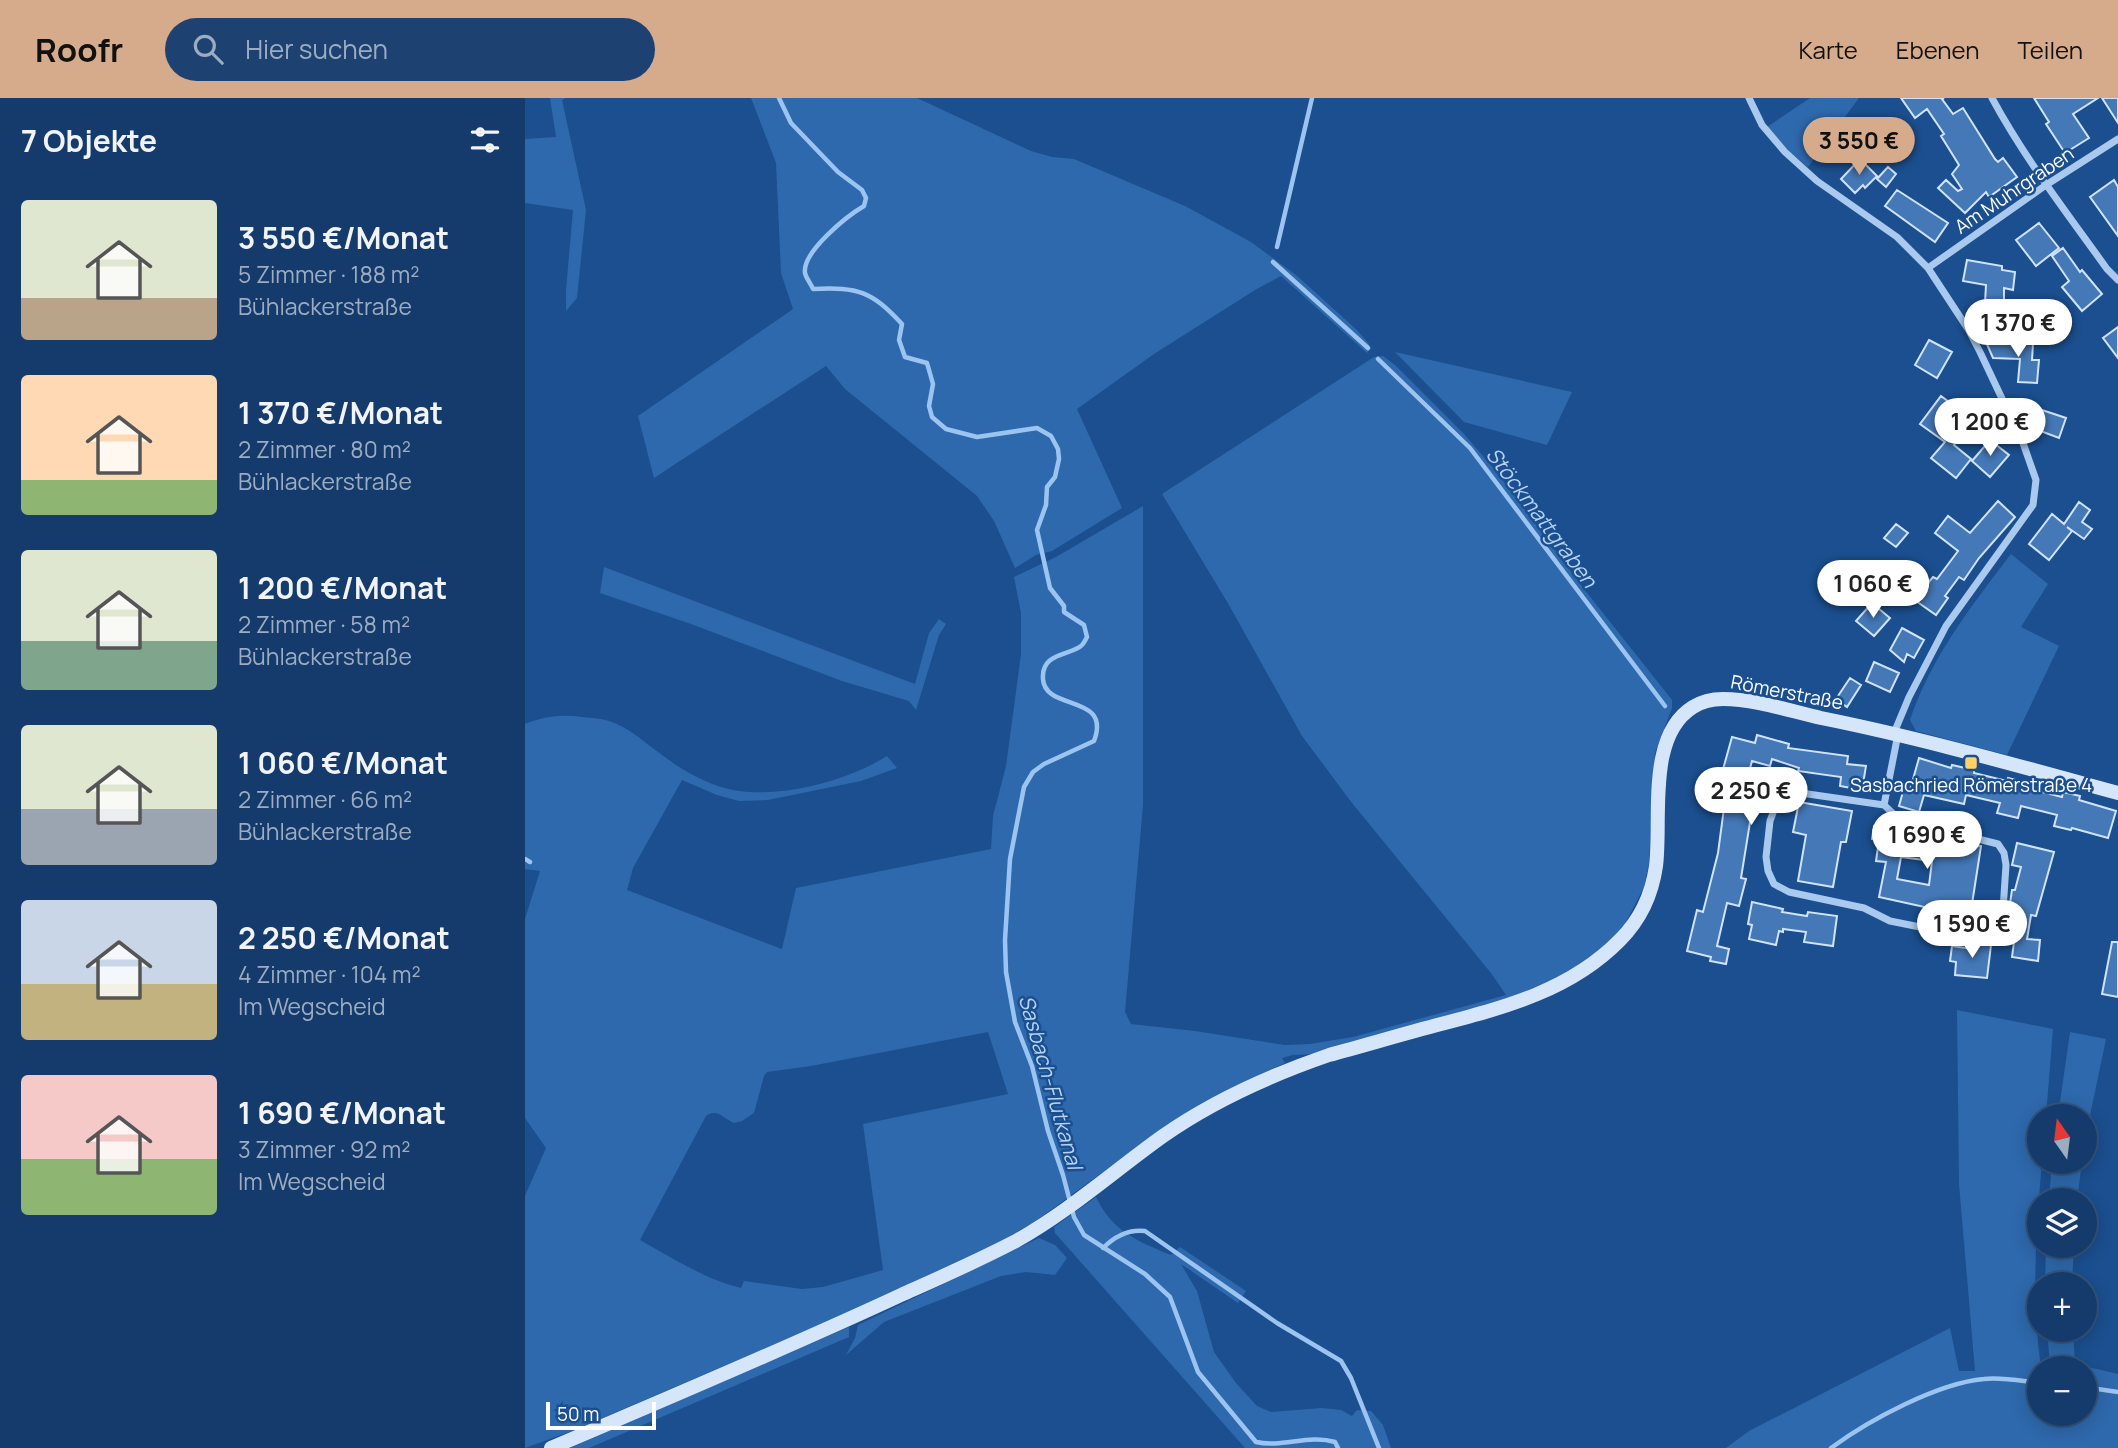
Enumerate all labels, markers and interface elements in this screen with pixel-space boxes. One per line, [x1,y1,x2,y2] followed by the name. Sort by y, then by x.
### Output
[165,18,655,81] search box
[35,27,123,72] text: Roofr
[189,30,227,68] icon: search
[245,31,388,67] text: Hier suchen
[1798,33,1858,66] text: Karte
[1896,33,1979,66] text: Ebenen
[2017,33,2083,66] text: Teilen
[1794,118,1924,177] pin: 3 550 €
[21,120,157,161] text: 7 Objekte
[466,121,504,159] icon: filters
[1819,124,1899,156] text: 3 550 €
[1949,140,2079,240] street label: Am Muhrgraben
[238,217,449,258] text: 3 550 €/Monat
[77,228,161,312] icon: home
[238,258,419,290] text: 5 Zimmer · 188 m²
[238,290,412,322] text: Bühlackerstraße
[1953,300,2083,359] pin: 1 370 €
[1980,306,2056,338] text: 1 370 €
[238,392,443,433] text: 1 370 €/Monat
[1925,398,2055,458] pin: 1 200 €
[77,403,161,487] icon: home
[1951,405,2029,437] text: 1 200 €
[238,433,411,465] text: 2 Zimmer · 80 m²
[1480,441,1605,594] water label: Stöckmattgraben
[238,465,412,497] text: Bühlackerstraße
[1808,560,1938,620] pin: 1 060 €
[238,567,447,608] text: 1 200 €/Monat
[1833,567,1913,599] text: 1 060 €
[77,578,161,662] icon: home
[238,608,410,640] text: 2 Zimmer · 58 m²
[238,640,412,672] text: Bühlackerstraße
[1729,668,1845,716] street label: Römerstraße
[238,742,448,783] text: 1 060 €/Monat
[77,753,161,837] icon: home
[1963,755,1979,771] marker: Sasbachried Römerstraße 4
[1686,768,1816,827] pin: 2 250 €
[1850,772,2092,798] place label: Sasbachried Römerstraße 4
[1711,774,1791,806] text: 2 250 €
[238,783,412,815] text: 2 Zimmer · 66 m²
[1862,812,1992,871] pin: 1 690 €
[238,815,412,847] text: Bühlackerstraße
[1888,818,1966,850] text: 1 690 €
[1907,900,2037,960] pin: 1 590 €
[1933,907,2011,939] text: 1 590 €
[238,917,450,958] text: 2 250 €/Monat
[77,928,161,1012] icon: home
[238,958,421,990] text: 4 Zimmer · 104 m²
[238,990,386,1022] text: Im Wegscheid
[1013,992,1090,1175] water label: Sasbach-Flutkanal
[238,1092,446,1133] text: 1 690 €/Monat
[77,1103,161,1187] icon: home
[2027,1104,2097,1174] north arrow
[2027,1104,2097,1426] map controls
[238,1133,411,1165] text: 3 Zimmer · 92 m²
[238,1165,386,1197] text: Im Wegscheid
[2027,1188,2097,1258] button: layers
[2027,1272,2097,1342] button: +
[2027,1356,2097,1426] button: −
[546,1399,656,1431] scale bar
[557,1401,599,1427] text: 50 m

